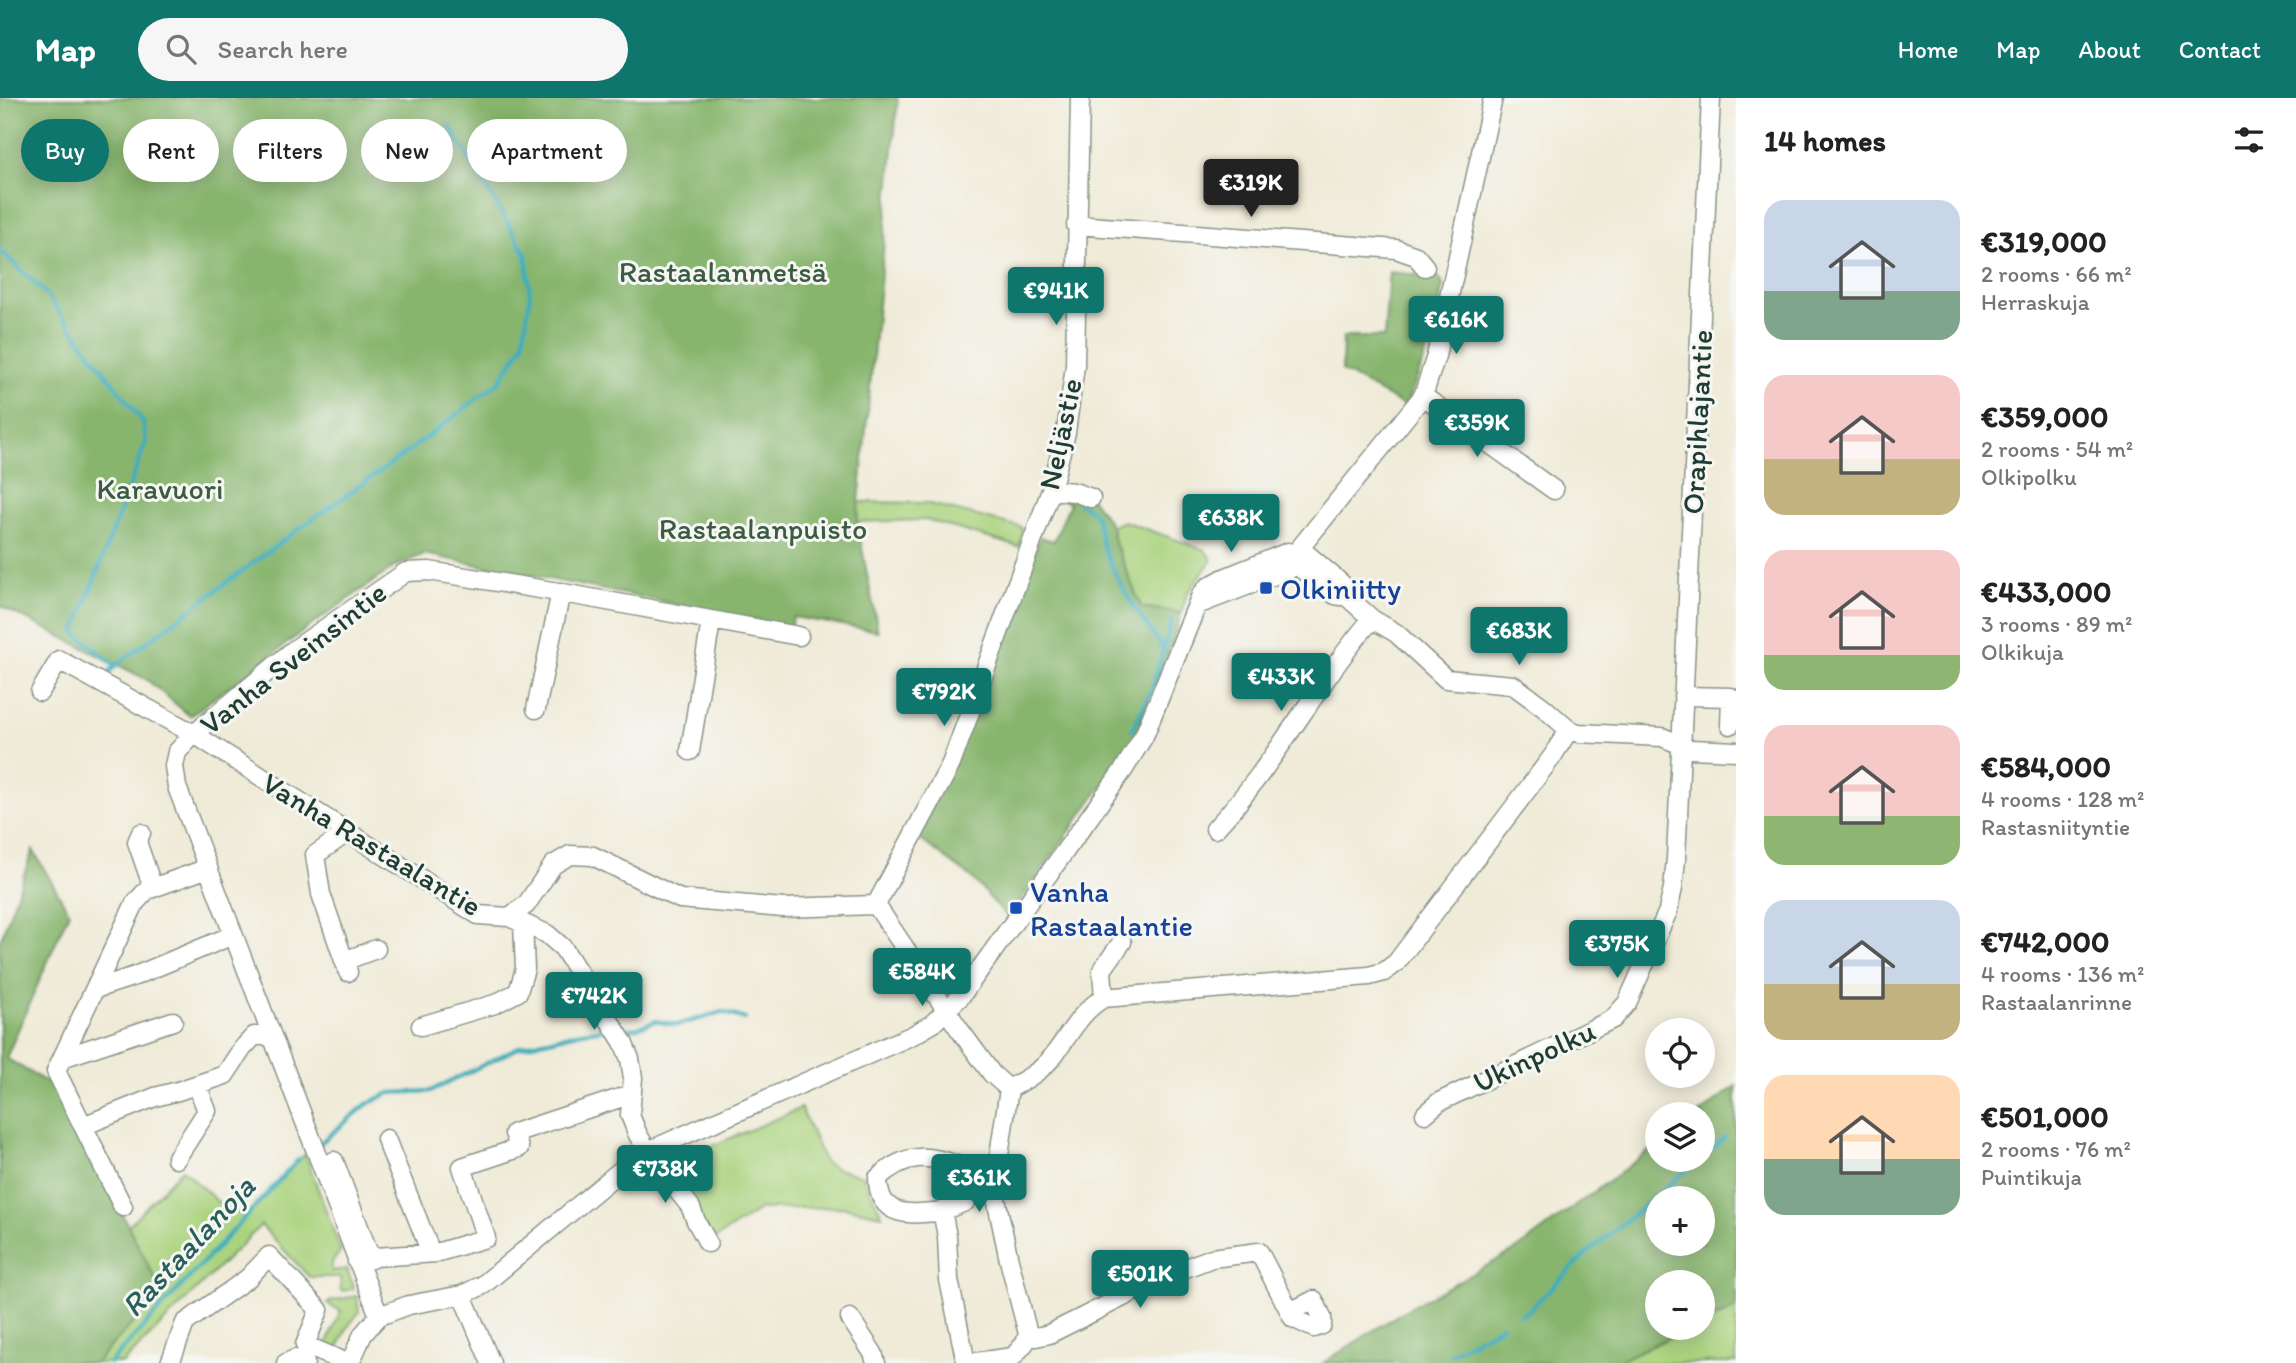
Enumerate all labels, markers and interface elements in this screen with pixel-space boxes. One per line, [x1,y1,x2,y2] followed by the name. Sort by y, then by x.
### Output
[138,18,628,81] search box
[35,30,96,69] text: Map
[162,30,200,68] icon: search
[218,33,348,65] text: Search here
[1898,35,1958,64] text: Home
[1996,35,2040,64] text: Map
[2078,35,2141,64] text: About
[2179,35,2261,64] text: Contact
[21,119,109,182] chip: Buy
[123,119,219,182] chip: Rent
[233,119,347,182] chip: Filters
[361,119,453,182] chip: New
[467,119,627,182] chip: Apartment
[2230,121,2268,159] icon: filters
[1764,122,1886,159] text: 14 homes
[1202,159,1300,219] pin: €319K
[1219,168,1283,196] text: €319K
[1981,223,2107,260] text: €319,000
[1820,228,1904,312] icon: home
[619,253,828,290] park label: Rastaalanmetsä
[1981,260,2132,288] text: 2 rooms · 66 m²
[1007,268,1105,327] pin: €941K
[1024,276,1088,304] text: €941K
[1981,288,2090,316] text: Herraskuja
[1407,296,1505,356] pin: €616K
[1425,305,1487,333] text: €616K
[1674,329,1720,515] street label: Orapihlajantie
[1030,375,1090,493] street label: Neljästie
[1981,398,2108,435] text: €359,000
[1428,400,1526,459] pin: €359K
[1820,403,1904,487] icon: home
[1445,408,1509,436] text: €359K
[1981,435,2133,463] text: 2 rooms · 54 m²
[1981,463,2077,491] text: Olkipolku
[97,470,224,507] park label: Karavuori
[1182,494,1280,554] pin: €638K
[1198,503,1264,531] text: €638K
[659,510,867,547] park label: Rastaalanpuisto
[1280,570,1401,607] place label: Olkiniitty
[1981,573,2111,610] text: €433,000
[192,574,394,742] street label: Vanha Sveinsintie
[1820,578,1904,662] icon: home
[1258,580,1274,596] marker: Olkiniitty
[1470,608,1568,667] pin: €683K
[1981,610,2132,638] text: 3 rooms · 89 m²
[1486,616,1552,644] text: €683K
[1981,638,2064,666] text: Olkikuja
[1232,654,1330,713] pin: €433K
[1248,662,1314,690] text: €433K
[895,668,993,728] pin: €792K
[912,677,976,705] text: €792K
[1981,748,2111,785] text: €584,000
[1820,753,1904,837] icon: home
[256,764,488,924] street label: Vanha Rastaalantie
[1981,785,2144,813] text: 4 rooms · 128 m²
[1981,813,2130,841] text: Rastasniityntie
[1030,873,1193,944] place label: Vanha Rastaalantie
[1008,900,1024,916] marker: Vanha Rastaalantie
[1568,920,1666,980] pin: €375K
[1981,923,2109,960] text: €742,000
[1820,928,1904,1012] icon: home
[1585,929,1649,957] text: €375K
[873,948,971,1008] pin: €584K
[889,957,955,985] text: €584K
[1981,960,2144,988] text: 4 rooms · 136 m²
[545,972,643,1032] pin: €742K
[561,981,627,1009] text: €742K
[1981,988,2132,1016] text: Rastaalanrinne
[1467,1011,1601,1100] street label: Ukinpolku
[1645,1018,1715,1340] map controls
[1645,1018,1715,1088] button: locate
[1981,1098,2109,1135] text: €501,000
[1645,1102,1715,1172] button: layers
[1820,1103,1904,1187] icon: home
[1981,1135,2131,1163] text: 2 rooms · 76 m²
[616,1146,714,1205] pin: €738K
[633,1154,697,1182] text: €738K
[930,1154,1028,1214] pin: €361K
[947,1163,1011,1191] text: €361K
[1981,1163,2082,1191] text: Puintikuja
[113,1167,263,1324] water label: Rastaalanoja
[1645,1186,1715,1256] button: +
[1091,1250,1189,1310] pin: €501K
[1108,1259,1172,1287] text: €501K
[1645,1270,1715,1340] button: −

